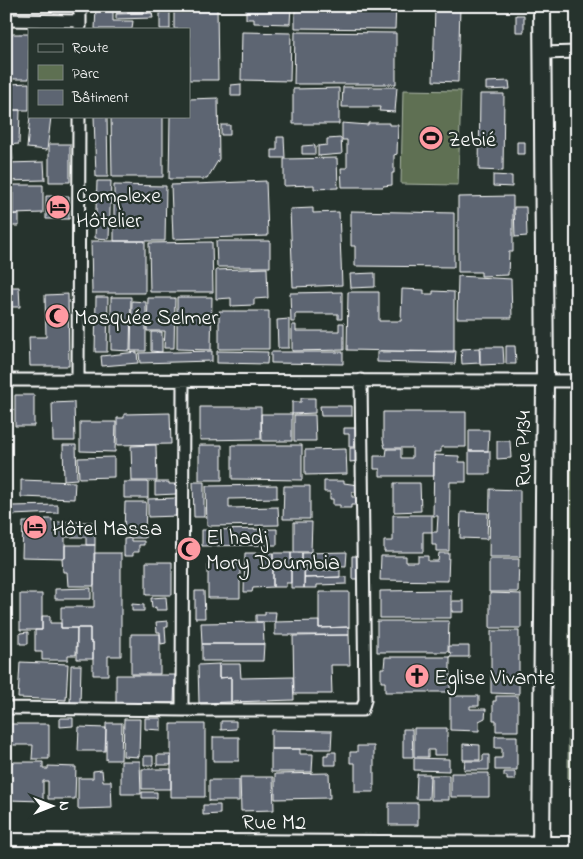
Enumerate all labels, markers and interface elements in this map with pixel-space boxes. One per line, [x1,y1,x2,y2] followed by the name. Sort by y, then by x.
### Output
[28,28,190,118] legend
[72,37,109,59] text: Route
[72,63,100,85] text: Parc
[71,87,129,109] text: Bâtiment
[418,125,444,151] sports icon: Zebié
[448,125,496,157] place label: Zebié
[76,181,161,238] place label: Complexe Hôtelier
[45,194,71,220] hotel icon: Complexe Hôtelier
[44,303,70,329] mosque icon: Mosquée Selmer
[74,303,218,335] place label: Mosquée Selmer
[509,411,541,487] street label: Rue P134
[22,514,48,540] hotel icon: Hôtel Massa
[52,514,162,546] place label: Hôtel Massa
[206,523,340,581] place label: El hadj Mory Doumbia
[176,536,202,562] mosque icon: El hadj Mory Doumbia
[404,663,430,689] church icon: Eglise Vivante
[434,663,555,696] place label: Eglise Vivante
[28,782,78,832] north arrow
[53,801,74,811] text: N
[242,808,306,840] street label: Rue M2

